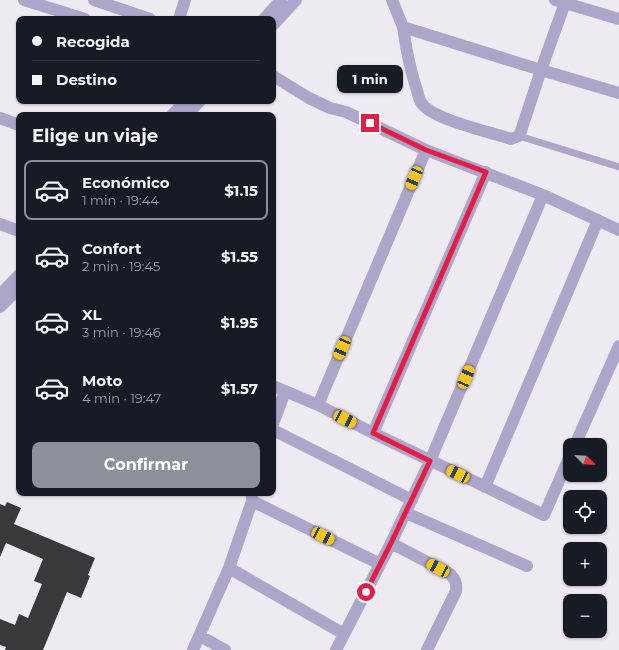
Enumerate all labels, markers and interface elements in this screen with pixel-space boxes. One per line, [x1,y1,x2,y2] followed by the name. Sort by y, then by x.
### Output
[56,32,130,51] text: Recogida
[337,65,403,93] callout: 1 min
[56,70,117,89] text: Destino
[352,71,388,87] text: 1 min
[361,114,379,132] route end
[32,125,158,147] text: Elige un viaje
[404,165,424,191] car
[34,172,70,208] icon: car
[82,173,170,192] text: Económico
[224,181,258,200] text: $1.15
[82,192,159,208] text: 1 min · 19:44
[34,238,70,274] icon: car
[82,239,142,258] text: Confort
[221,247,258,266] text: $1.55
[82,258,160,274] text: 2 min · 19:45
[34,304,70,340] icon: car
[82,305,101,324] text: XL
[220,313,258,332] text: $1.95
[82,324,161,340] text: 3 min · 19:46
[332,335,352,361] car
[456,364,476,390] car
[34,370,70,406] icon: car
[82,371,122,390] text: Moto
[221,379,258,398] text: $1.57
[82,390,161,406] text: 4 min · 19:47
[332,408,358,430] car
[563,438,607,482] north arrow
[563,438,607,638] map controls
[32,442,260,488] button: Confirmar
[445,463,471,485] car
[563,490,607,534] button: locate
[310,525,336,547] car
[563,542,607,586] button: +
[425,557,451,579] car
[357,583,375,601] route start
[563,594,607,638] button: −

